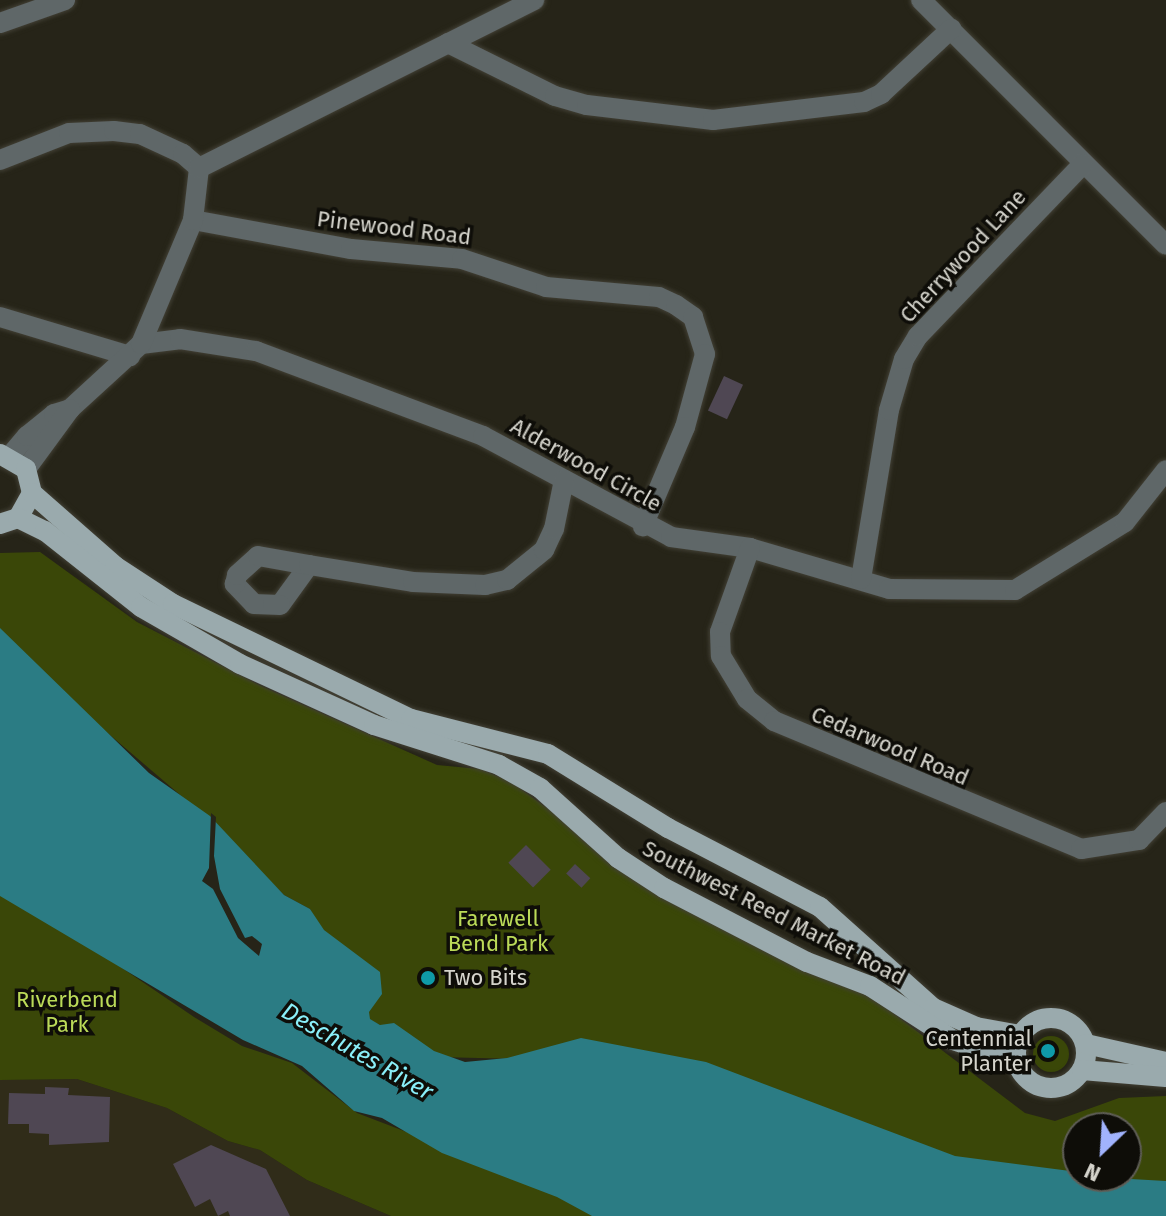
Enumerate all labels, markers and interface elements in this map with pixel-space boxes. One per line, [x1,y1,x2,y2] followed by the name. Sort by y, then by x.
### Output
[894,184,1032,328] street label: Cherrywood Lane
[315,205,473,251] street label: Pinewood Road
[506,413,666,517] street label: Alderwood Circle
[807,701,973,791] street label: Cedarwood Road
[638,835,910,991] street label: Southwest Reed Market Road
[448,905,548,956] park label: Farewell Bend Park
[444,965,527,991] place label: Two Bits
[419,969,437,987] marker: Two Bits
[16,986,118,1038] park label: Riverbend Park
[276,997,438,1107] water label: Deschutes River
[925,1025,1032,1076] place label: Centennial Planter
[1039,1042,1057,1060] marker: Centennial Planter
[1062,1112,1142,1192] north arrow
[1080,1157,1105,1188] text: N

